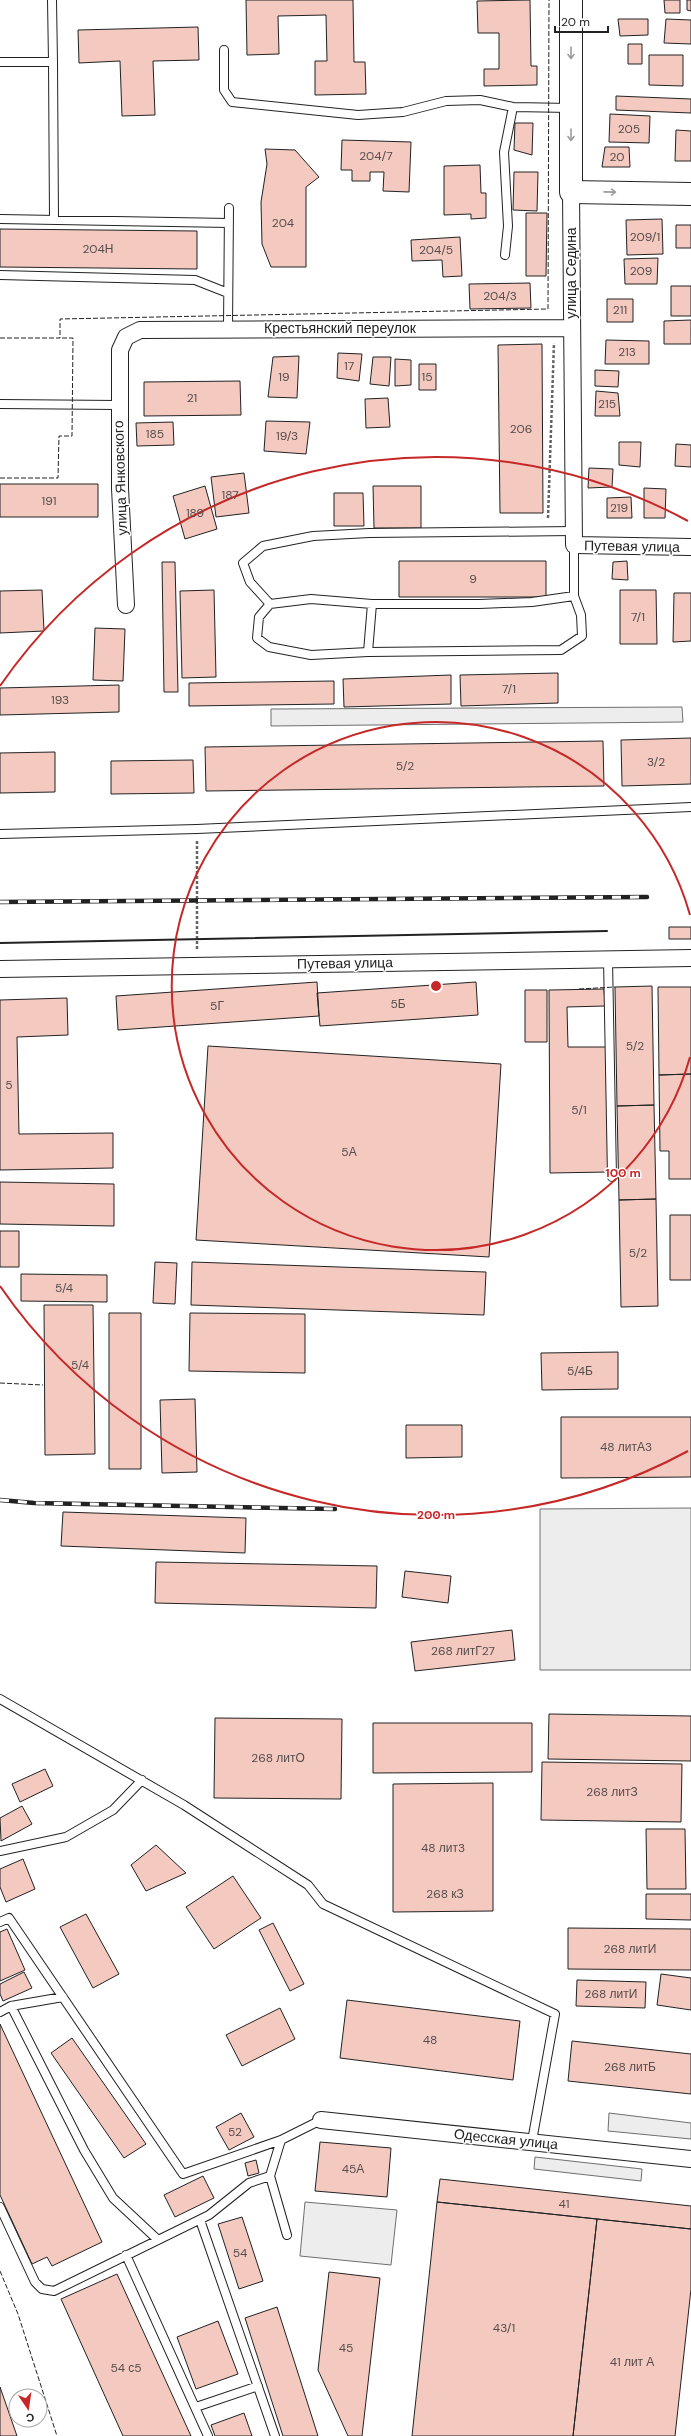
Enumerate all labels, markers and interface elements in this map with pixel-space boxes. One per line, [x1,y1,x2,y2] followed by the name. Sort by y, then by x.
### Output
[555,8,608,34] scale bar
[561,14,590,30] text: 20 m
[567,46,575,59] one-way arrow
[618,121,640,137] house number: 205
[567,128,575,141] one-way arrow
[359,148,393,164] house number: 204/7
[609,149,625,165] house number: 20
[603,188,616,196] one-way arrow
[272,215,294,231] house number: 204
[562,227,580,319] street label: улица Седина
[630,229,660,245] house number: 209/1
[83,241,113,257] house number: 204Н
[419,242,453,258] house number: 204/5
[630,263,652,279] house number: 209
[483,288,517,304] house number: 204/3
[613,302,627,318] house number: 211
[264,319,417,337] street label: Крестьянский переулок
[618,344,636,360] house number: 213
[344,358,354,374] house number: 17
[278,369,290,385] house number: 19
[421,369,433,385] house number: 15
[187,390,197,406] house number: 21
[598,396,616,412] house number: 215
[109,420,131,536] street label: улица Янковского
[510,421,532,437] house number: 206
[146,426,164,442] house number: 185
[276,428,298,444] house number: 19/3
[221,487,239,503] house number: 187
[42,493,56,509] house number: 191
[610,500,628,516] house number: 219
[186,505,204,521] house number: 189
[584,536,680,556] street label: Путевая улица
[469,571,477,587] house number: 9
[631,609,645,625] house number: 7/1
[502,681,516,697] house number: 7/1
[51,692,69,708] house number: 193
[647,754,665,770] house number: 3/2
[396,758,414,774] house number: 5/2
[297,953,393,973] street label: Путевая улица
[429,979,443,993] centre of rings
[390,996,406,1012] house number: 5Б
[210,998,224,1014] house number: 5Г
[626,1038,644,1054] house number: 5/2
[5,1077,13,1093] house number: 5
[571,1102,587,1118] house number: 5/1
[341,1144,357,1160] house number: 5А
[605,1165,641,1181] text: 100 m
[629,1245,647,1261] house number: 5/2
[55,1280,73,1296] house number: 5/4
[71,1357,89,1373] house number: 5/4
[567,1363,593,1379] house number: 5/4Б
[600,1439,652,1455] house number: 48 литА3
[417,1507,455,1523] text: 200 m
[431,1643,495,1659] house number: 268 литГ27
[251,1750,305,1766] house number: 268 литО
[586,1784,638,1800] house number: 268 литЗ
[421,1840,465,1856] house number: 48 лит3
[426,1886,464,1902] house number: 268 кЗ
[604,1941,656,1957] house number: 268 литИ
[585,1986,637,2002] house number: 268 литИ
[423,2032,437,2048] house number: 48
[604,2059,656,2075] house number: 268 литБ
[228,2124,242,2140] house number: 52
[453,2125,559,2153] street label: Одесская улица
[342,2161,364,2177] house number: 45А
[558,2196,570,2212] house number: 41
[233,2245,247,2261] house number: 54
[493,2320,515,2336] house number: 43/1
[339,2340,353,2356] house number: 45
[610,2354,654,2370] house number: 41 лит А
[110,2360,142,2376] house number: 54 с5
[8,2388,48,2428] north arrow
[25,2410,36,2425] text: С

